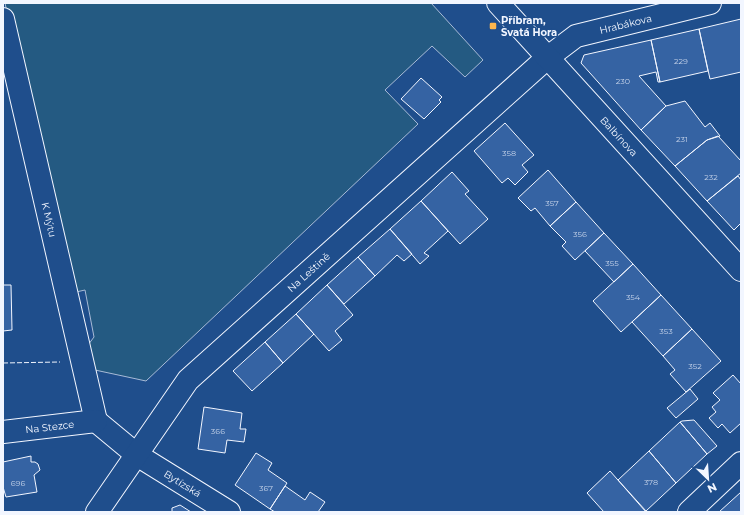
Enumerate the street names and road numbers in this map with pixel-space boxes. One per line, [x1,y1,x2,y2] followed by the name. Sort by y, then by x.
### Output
[598,12,653,37] street label: Hrabákova
[597,114,640,159] street label: Balbínova
[39,201,59,239] street label: K Mýtu
[285,250,333,295] street label: Na Leštině
[24,418,75,436] street label: Na Stezce
[161,467,204,500] street label: Bytízská

